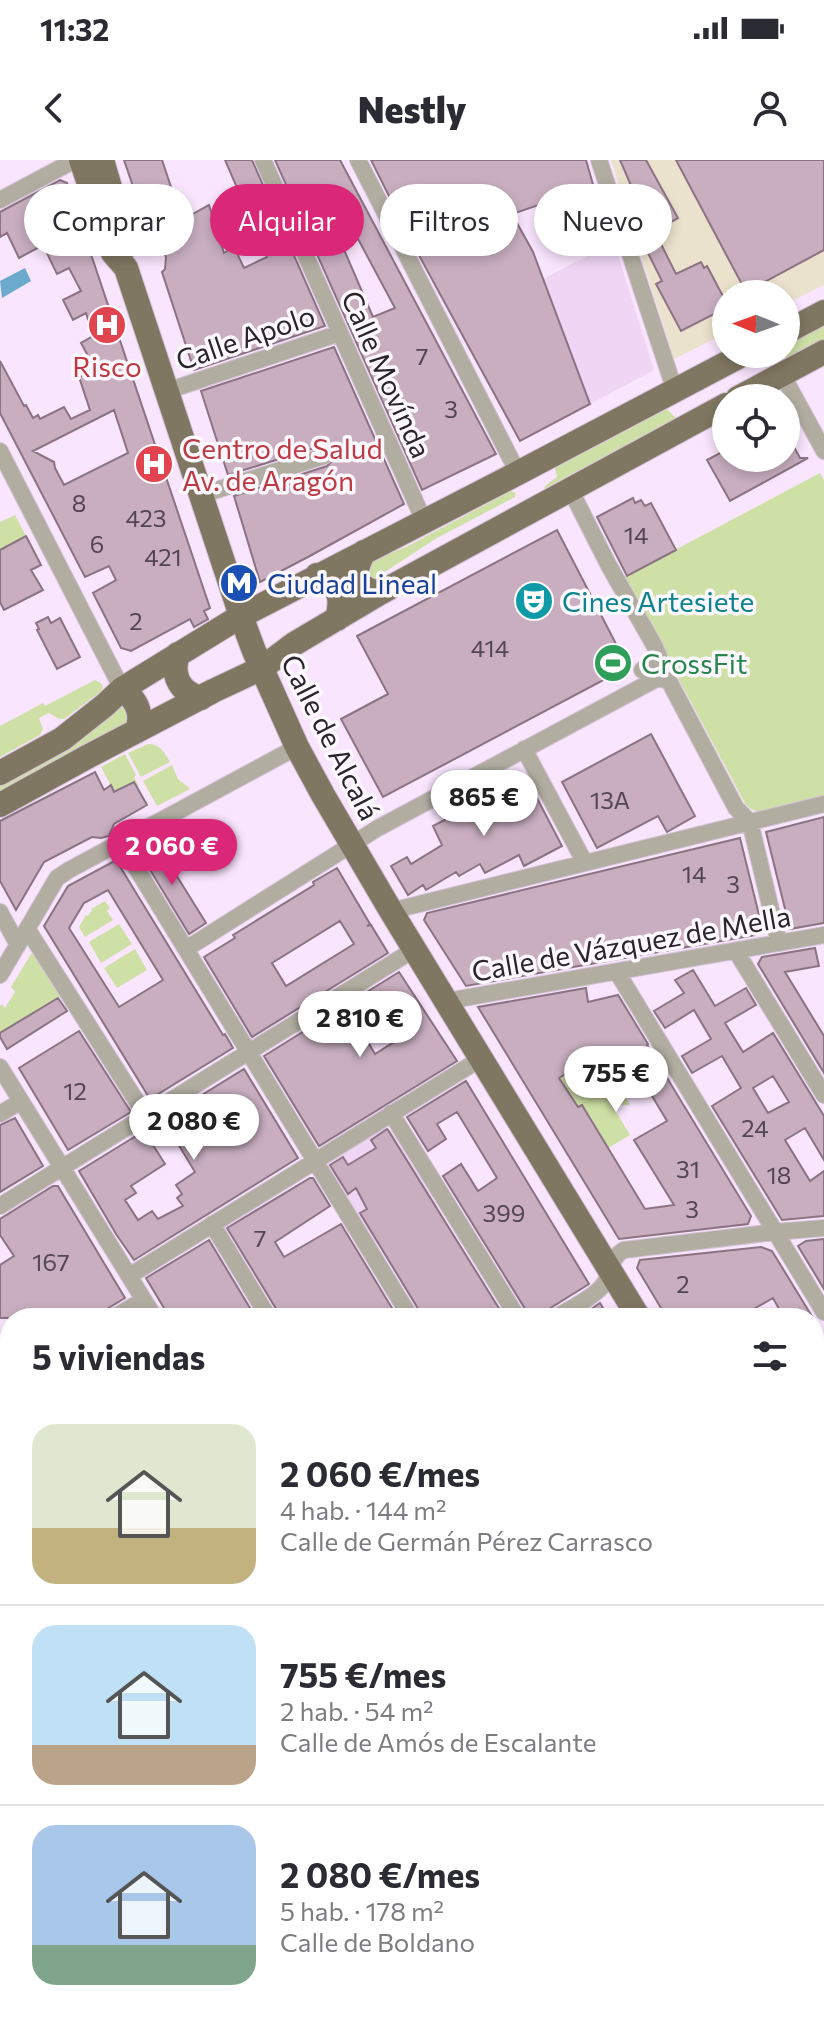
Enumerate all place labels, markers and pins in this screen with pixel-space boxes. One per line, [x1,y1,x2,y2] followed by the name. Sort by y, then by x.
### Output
[86,304,128,346] hospital icon: Risco
[72,349,142,383] place label: Risco
[182,431,383,497] place label: Centro de Salud Av. de Aragón
[133,443,175,485] hospital icon: Centro de Salud Av. de Aragón
[218,562,260,604] metro station icon: Ciudad Lineal
[267,566,437,600] place label: Ciudad Lineal
[513,580,555,622] theatre icon: Cines Artesiete
[562,584,754,618] place label: Cines Artesiete
[592,642,634,684] sports icon: CrossFit
[641,646,748,680] place label: CrossFit
[428,770,540,838] pin: 865 €
[98,819,246,887] pin: 2 060 €
[286,991,434,1059] pin: 2 810 €
[560,1046,672,1114] pin: 755 €
[120,1094,268,1162] pin: 2 080 €

